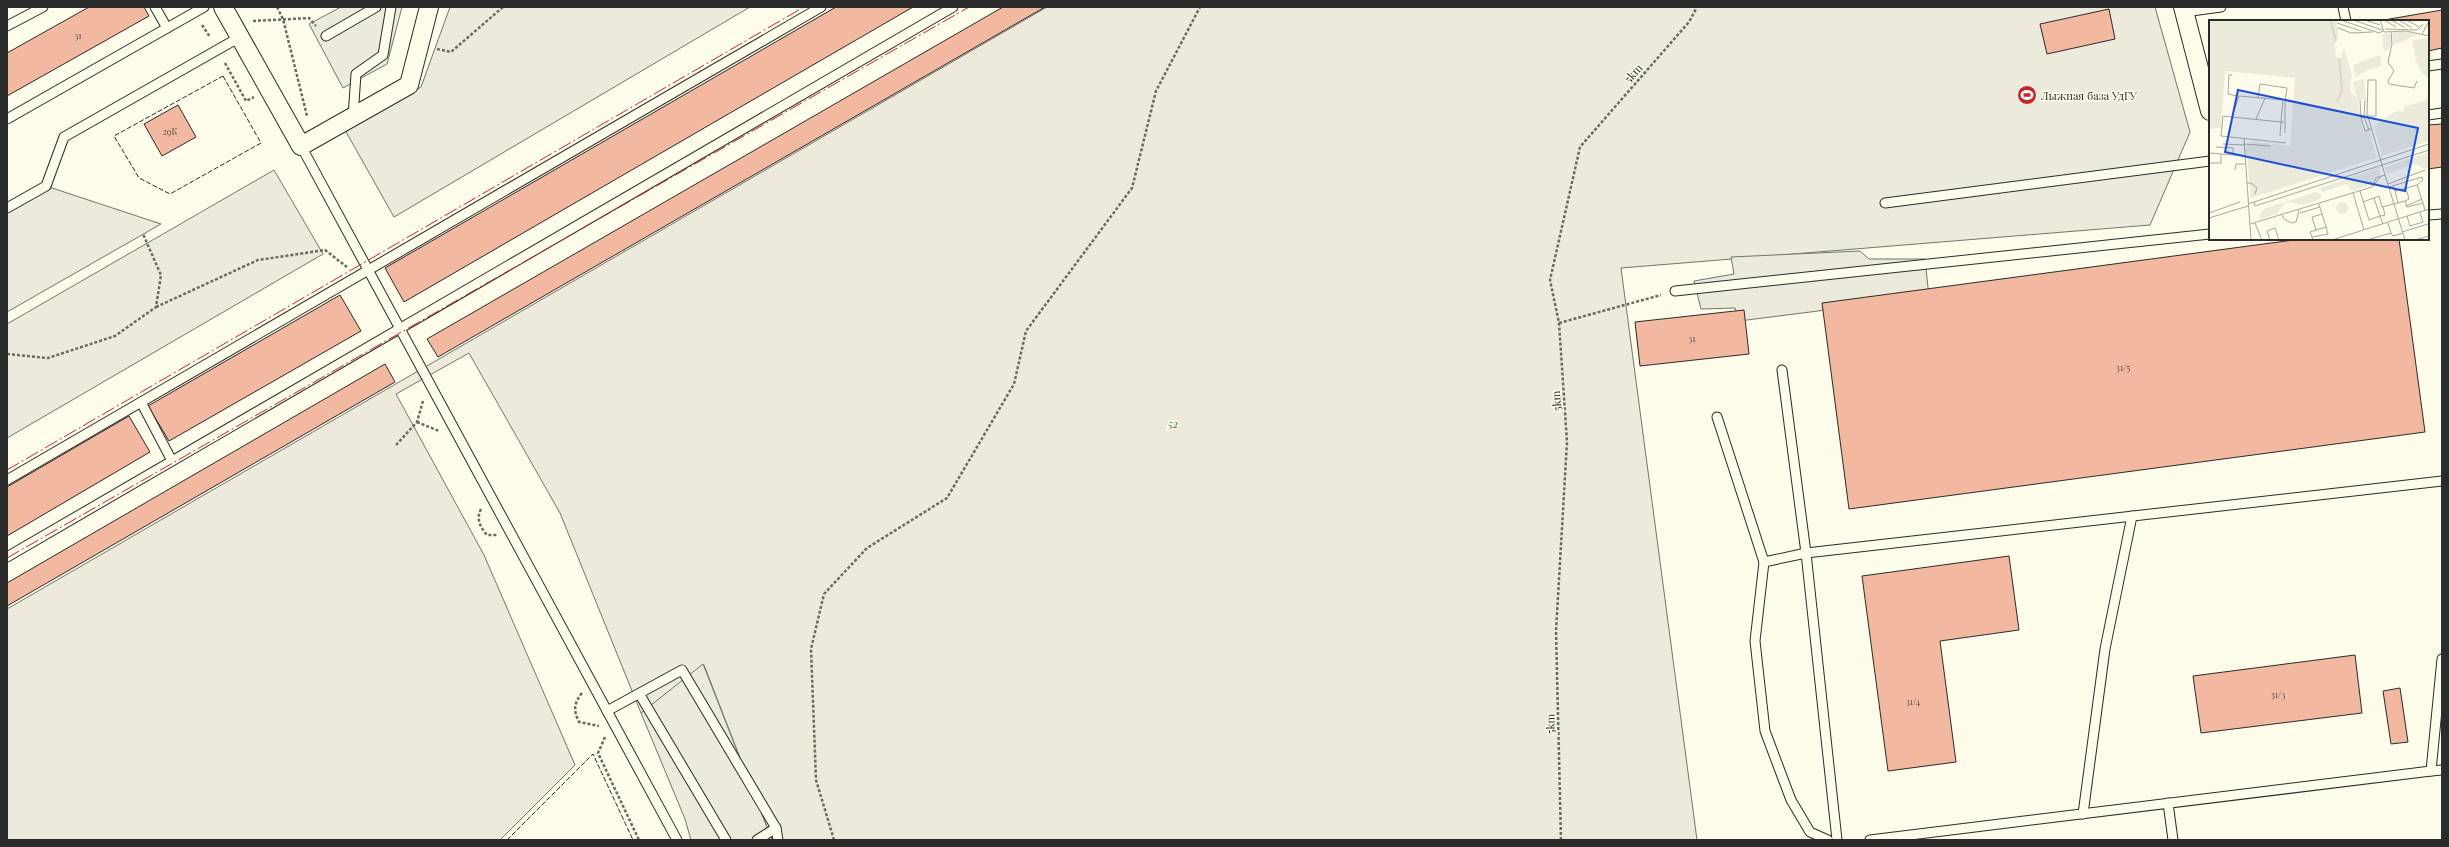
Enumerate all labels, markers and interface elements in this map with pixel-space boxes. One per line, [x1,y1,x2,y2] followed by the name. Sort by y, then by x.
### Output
[2209,20,2429,240] inset map
[74,29,82,41] house number: 31
[1621,60,1645,86] street label: 5km
[2016,84,2038,106] sports icon: Лыжная база УдГУ
[2040,88,2138,103] place label: Лыжная база УдГУ
[163,125,178,137] house number: 29К
[1688,332,1696,344] house number: 31
[2116,361,2130,373] house number: 31/5
[1548,390,1564,412] street label: 5km
[1167,416,1178,431] park label: 52
[2271,688,2285,700] house number: 31/3
[1906,695,1921,707] house number: 31/4
[1542,713,1558,734] street label: 5km

